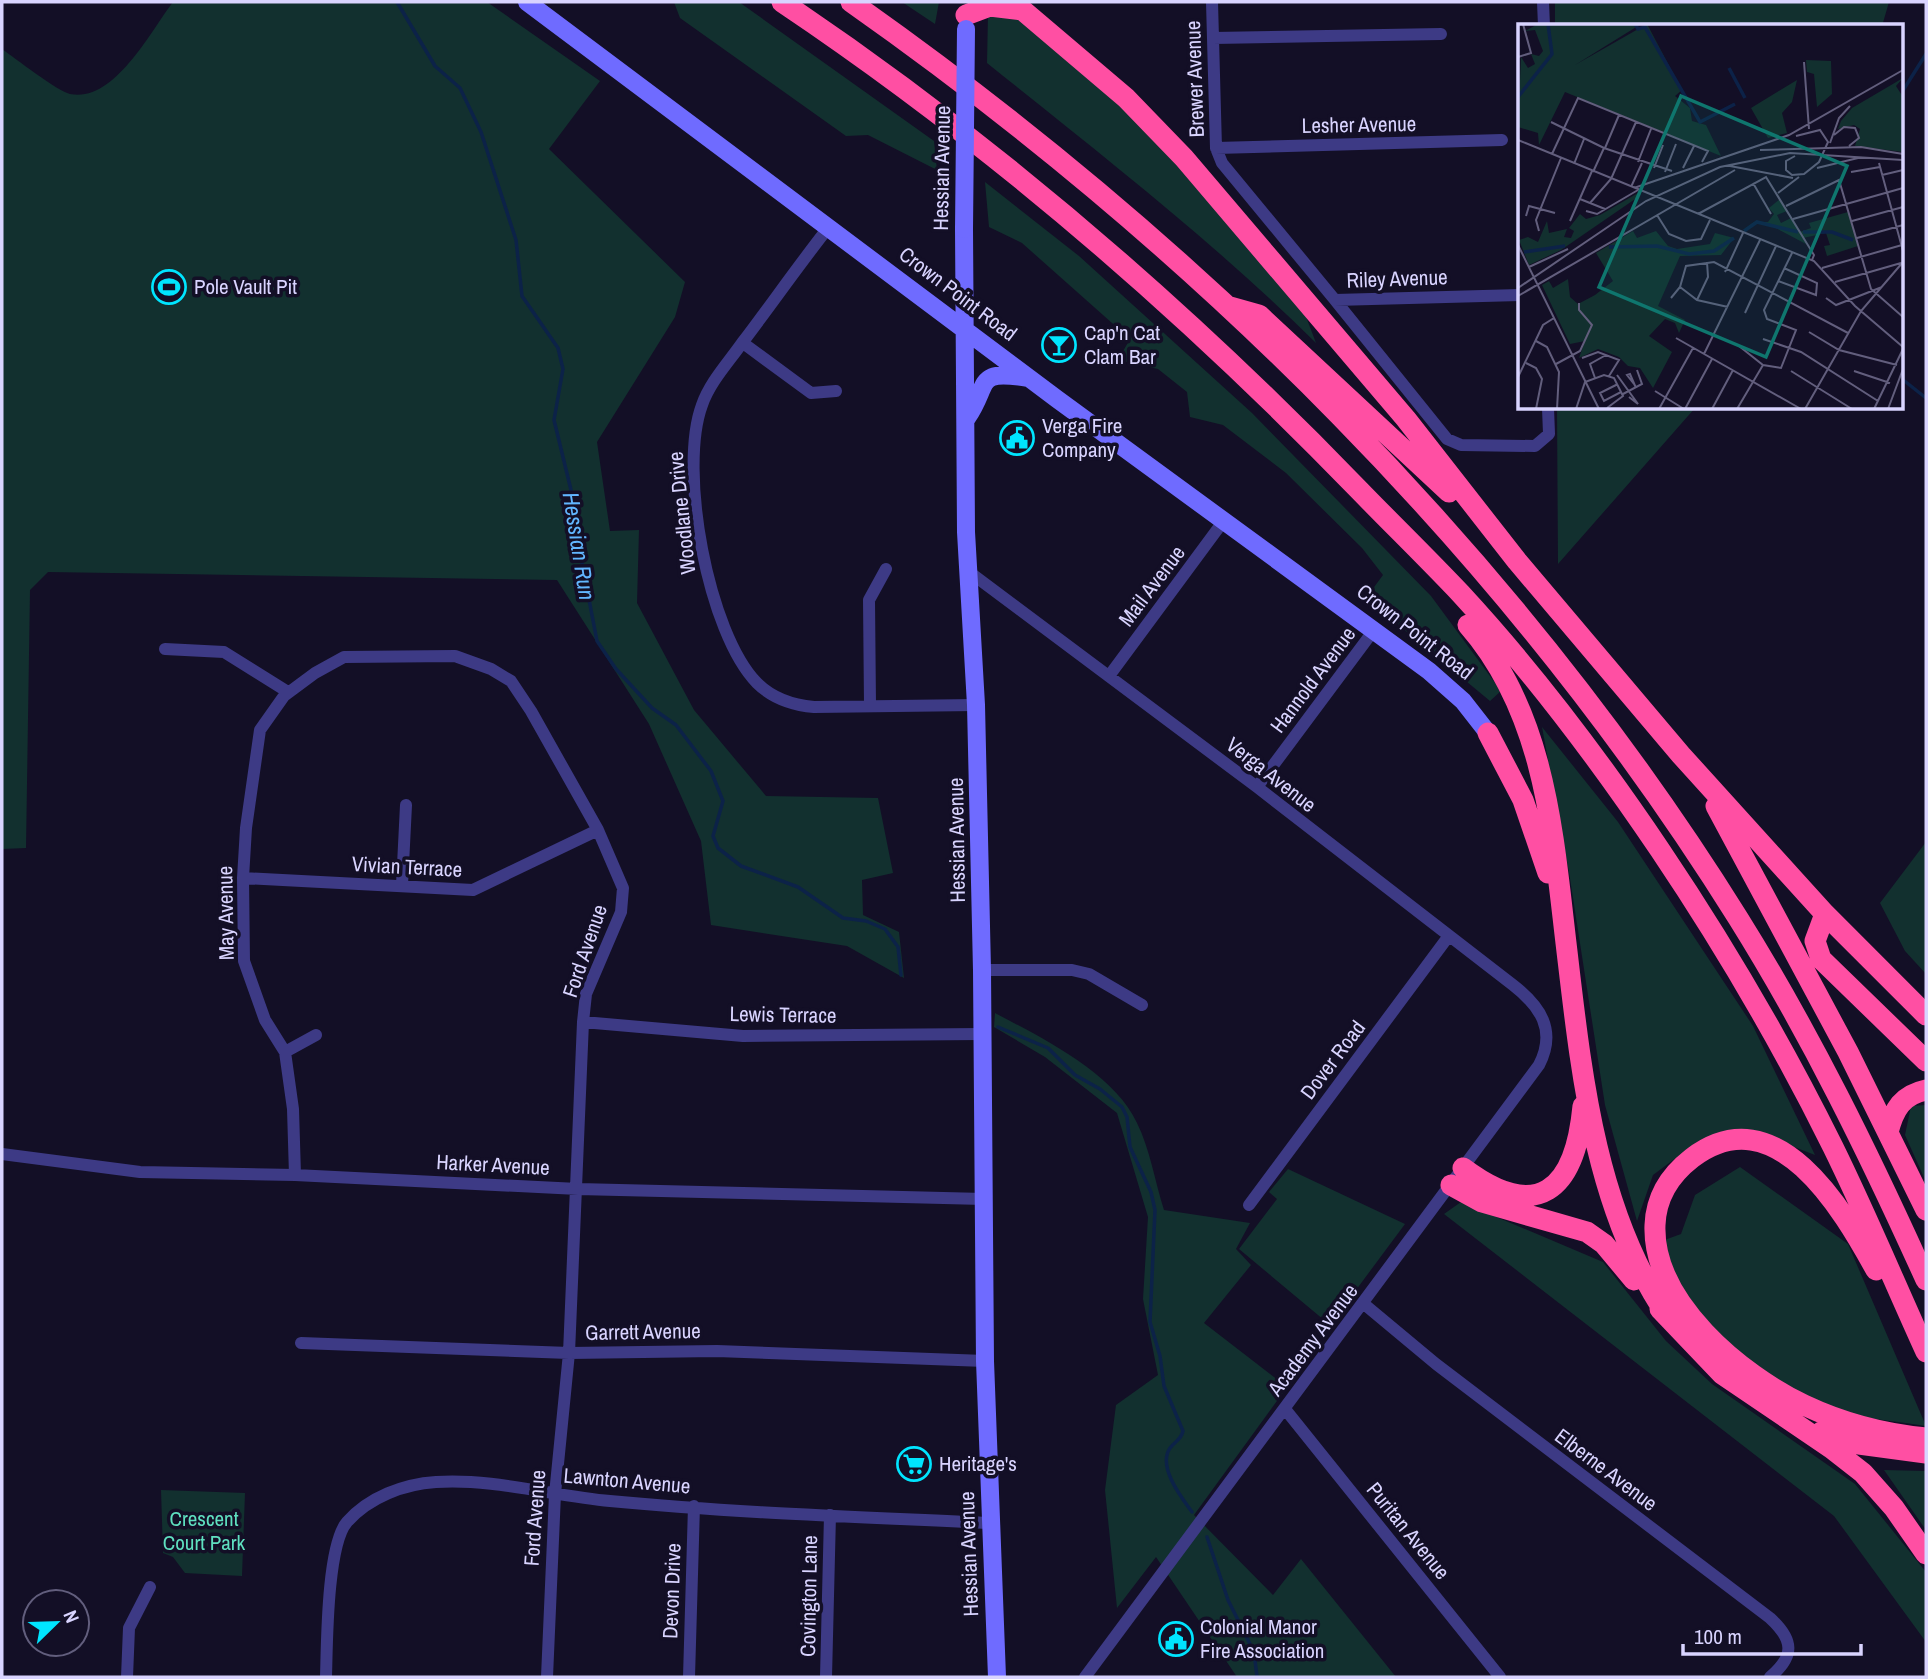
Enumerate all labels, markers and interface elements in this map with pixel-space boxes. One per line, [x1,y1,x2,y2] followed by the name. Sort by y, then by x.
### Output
[1178,20,1211,138] street label: Brewer Avenue
[1518,24,1904,410] inset map
[926,105,957,231] street label: Hessian Avenue
[1301,109,1417,140] street label: Lesher Avenue
[893,240,1023,348] street label: Crown Point Road
[1346,262,1448,295] street label: Riley Avenue
[150,268,188,306] sports icon: Pole Vault Pit
[194,272,297,301] place label: Pole Vault Pit
[1084,318,1160,371] place label: Cap'n Cat Clam Bar
[1040,326,1078,364] bar icon: Cap'n Cat Clam Bar
[1042,411,1122,464] place label: Verga Fire Company
[998,419,1036,457] public building icon: Verga Fire Company
[661,450,702,576] street label: Woodlane Drive
[556,490,603,602] water label: Hessian Run
[1112,539,1192,632] street label: Mail Avenue
[1351,577,1480,686] street label: Crown Point Road
[1263,621,1362,739] street label: Hannold Avenue
[1220,730,1322,819] street label: Verga Avenue
[941,777,972,903] street label: Hessian Avenue
[351,849,463,884] street label: Vivian Terrace
[210,866,241,960] street label: May Avenue
[555,900,614,1001] street label: Ford Avenue
[729,999,837,1030] street label: Lewis Terrace
[1293,1014,1372,1105] street label: Dover Road
[436,1147,551,1182] street label: Harker Avenue
[1260,1278,1364,1403] street label: Academy Avenue
[585,1316,701,1347] street label: Garrett Avenue
[1549,1422,1663,1518] street label: Elberne Avenue
[895,1445,933,1483] supermarket icon: Heritage's
[939,1449,1017,1478] place label: Heritage's
[562,1461,692,1500] street label: Lawnton Avenue
[517,1469,552,1567] street label: Ford Avenue
[1360,1476,1457,1585] street label: Puritan Avenue
[952,1491,985,1617] street label: Hessian Avenue
[163,1504,246,1557] park label: Crescent Court Park
[793,1535,824,1657] street label: Covington Lane
[655,1543,688,1639] street label: Devon Drive
[21,1588,91,1658] north arrow
[57,1606,86,1627] text: N
[1200,1612,1324,1665] place label: Colonial Manor Fire Association
[1683,1612,1862,1656] scale bar
[1157,1620,1195,1658] public building icon: Colonial Manor Fire Association
[1694,1622,1742,1651] text: 100 m

